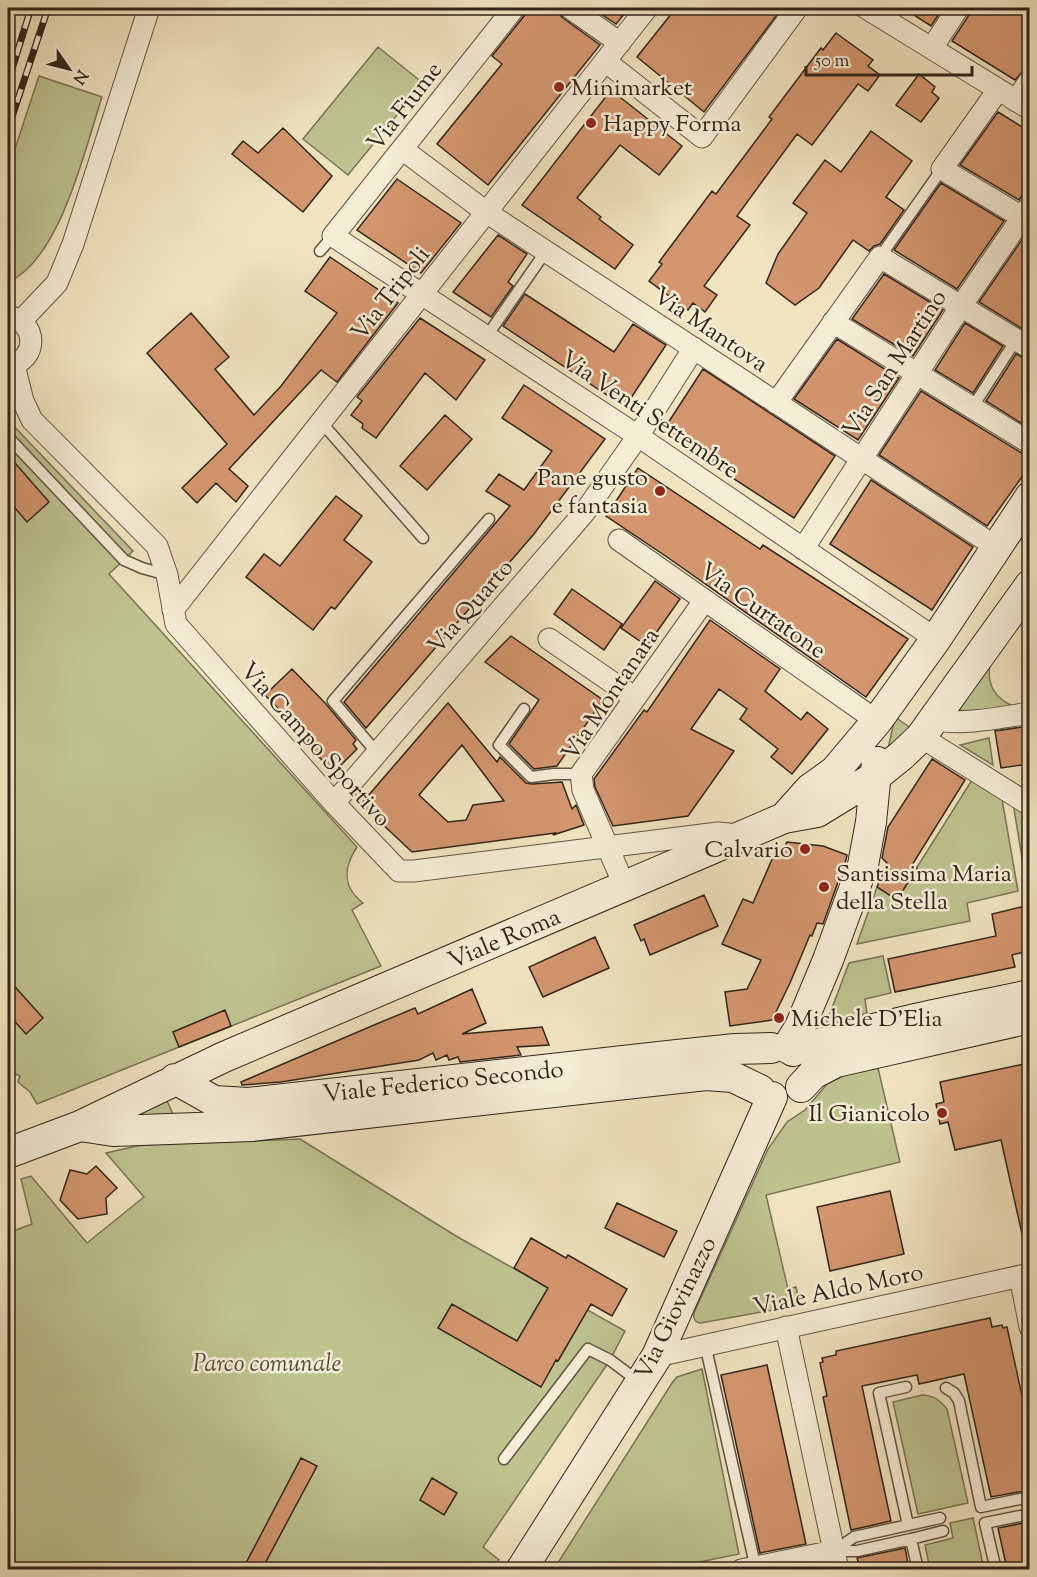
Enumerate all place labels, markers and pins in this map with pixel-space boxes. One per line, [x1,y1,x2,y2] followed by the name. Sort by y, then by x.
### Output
[571,72,692,106] place label: Minimarket
[552,80,566,94] marker: Minimarket
[603,108,742,142] place label: Happy Forma
[584,116,598,130] marker: Happy Forma
[537,462,648,524] place label: Pane gusto e fantasia
[653,484,667,498] marker: Pane gusto e fantasia
[704,834,793,868] place label: Calvario
[798,842,812,856] marker: Calvario
[836,858,1012,920] place label: Santissima Maria della Stella
[817,880,831,894] marker: Santissima Maria della Stella
[791,1003,943,1037] place label: Michele D'Elia
[772,1011,786,1025] marker: Michele D'Elia
[808,1098,930,1132] place label: Il Gianicolo
[935,1106,949,1120] marker: Il Gianicolo

